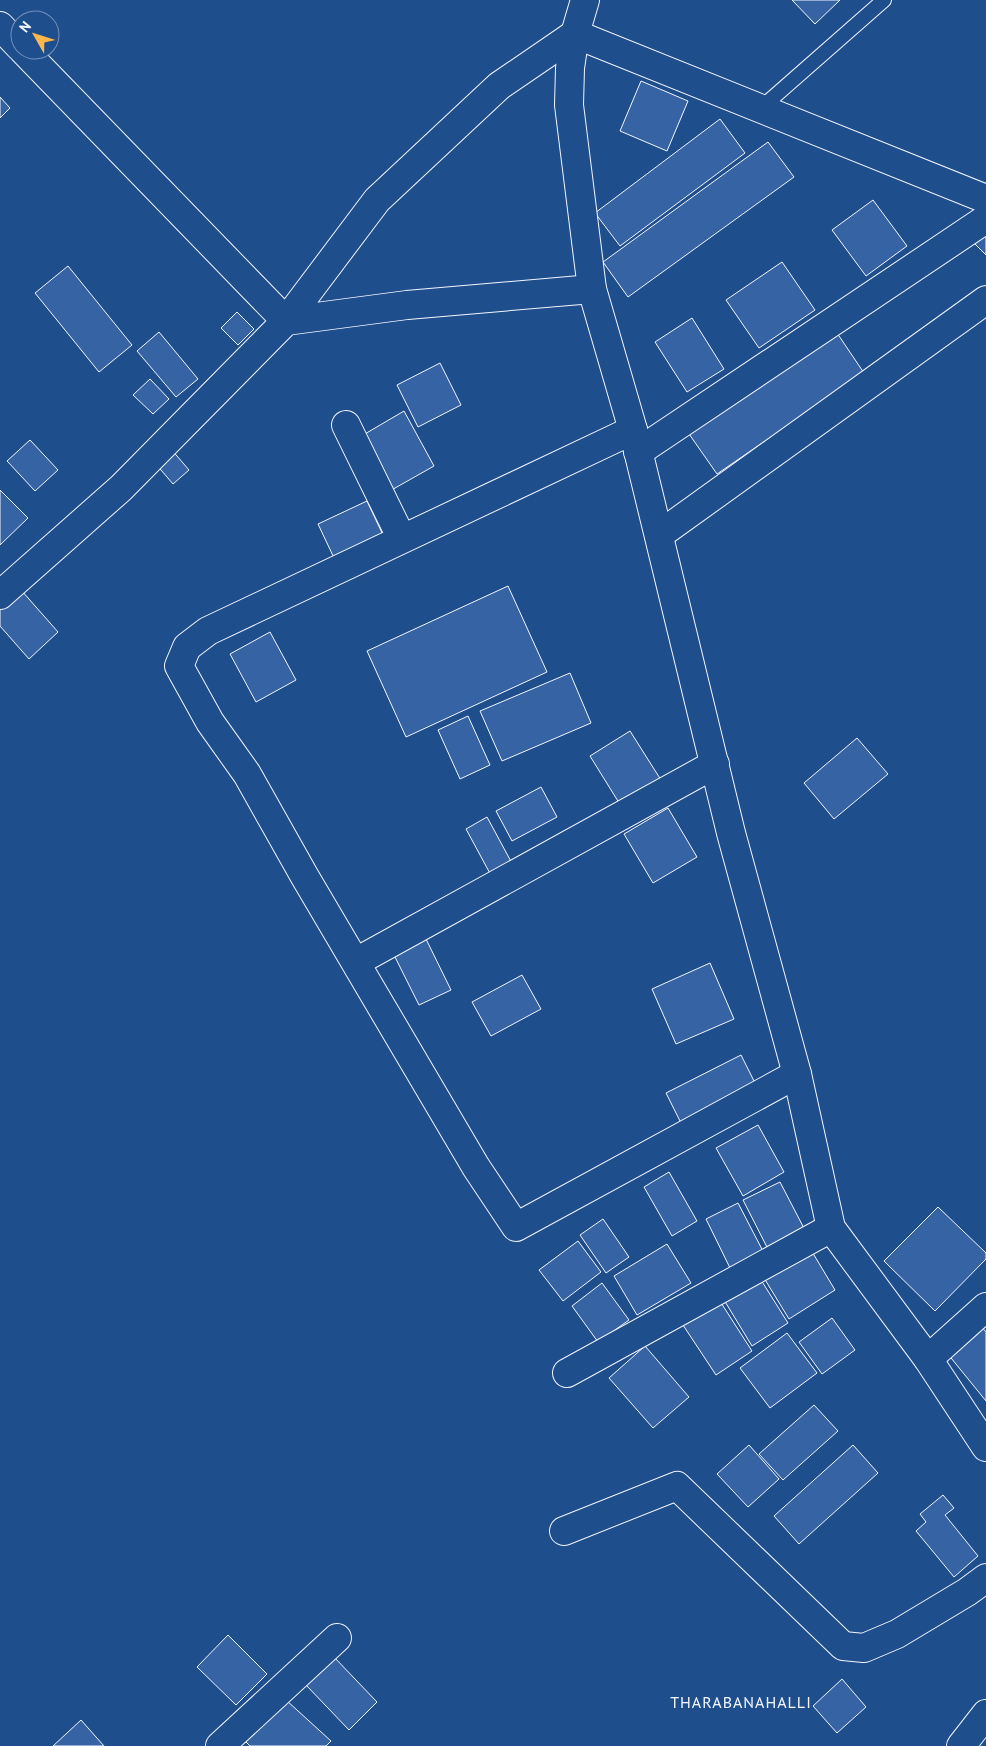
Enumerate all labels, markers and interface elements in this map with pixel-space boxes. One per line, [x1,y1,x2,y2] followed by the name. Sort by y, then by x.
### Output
[10,10,60,60] north arrow
[15,18,35,36] text: N
[670,1692,812,1712] district label: THARABANAHALLI

